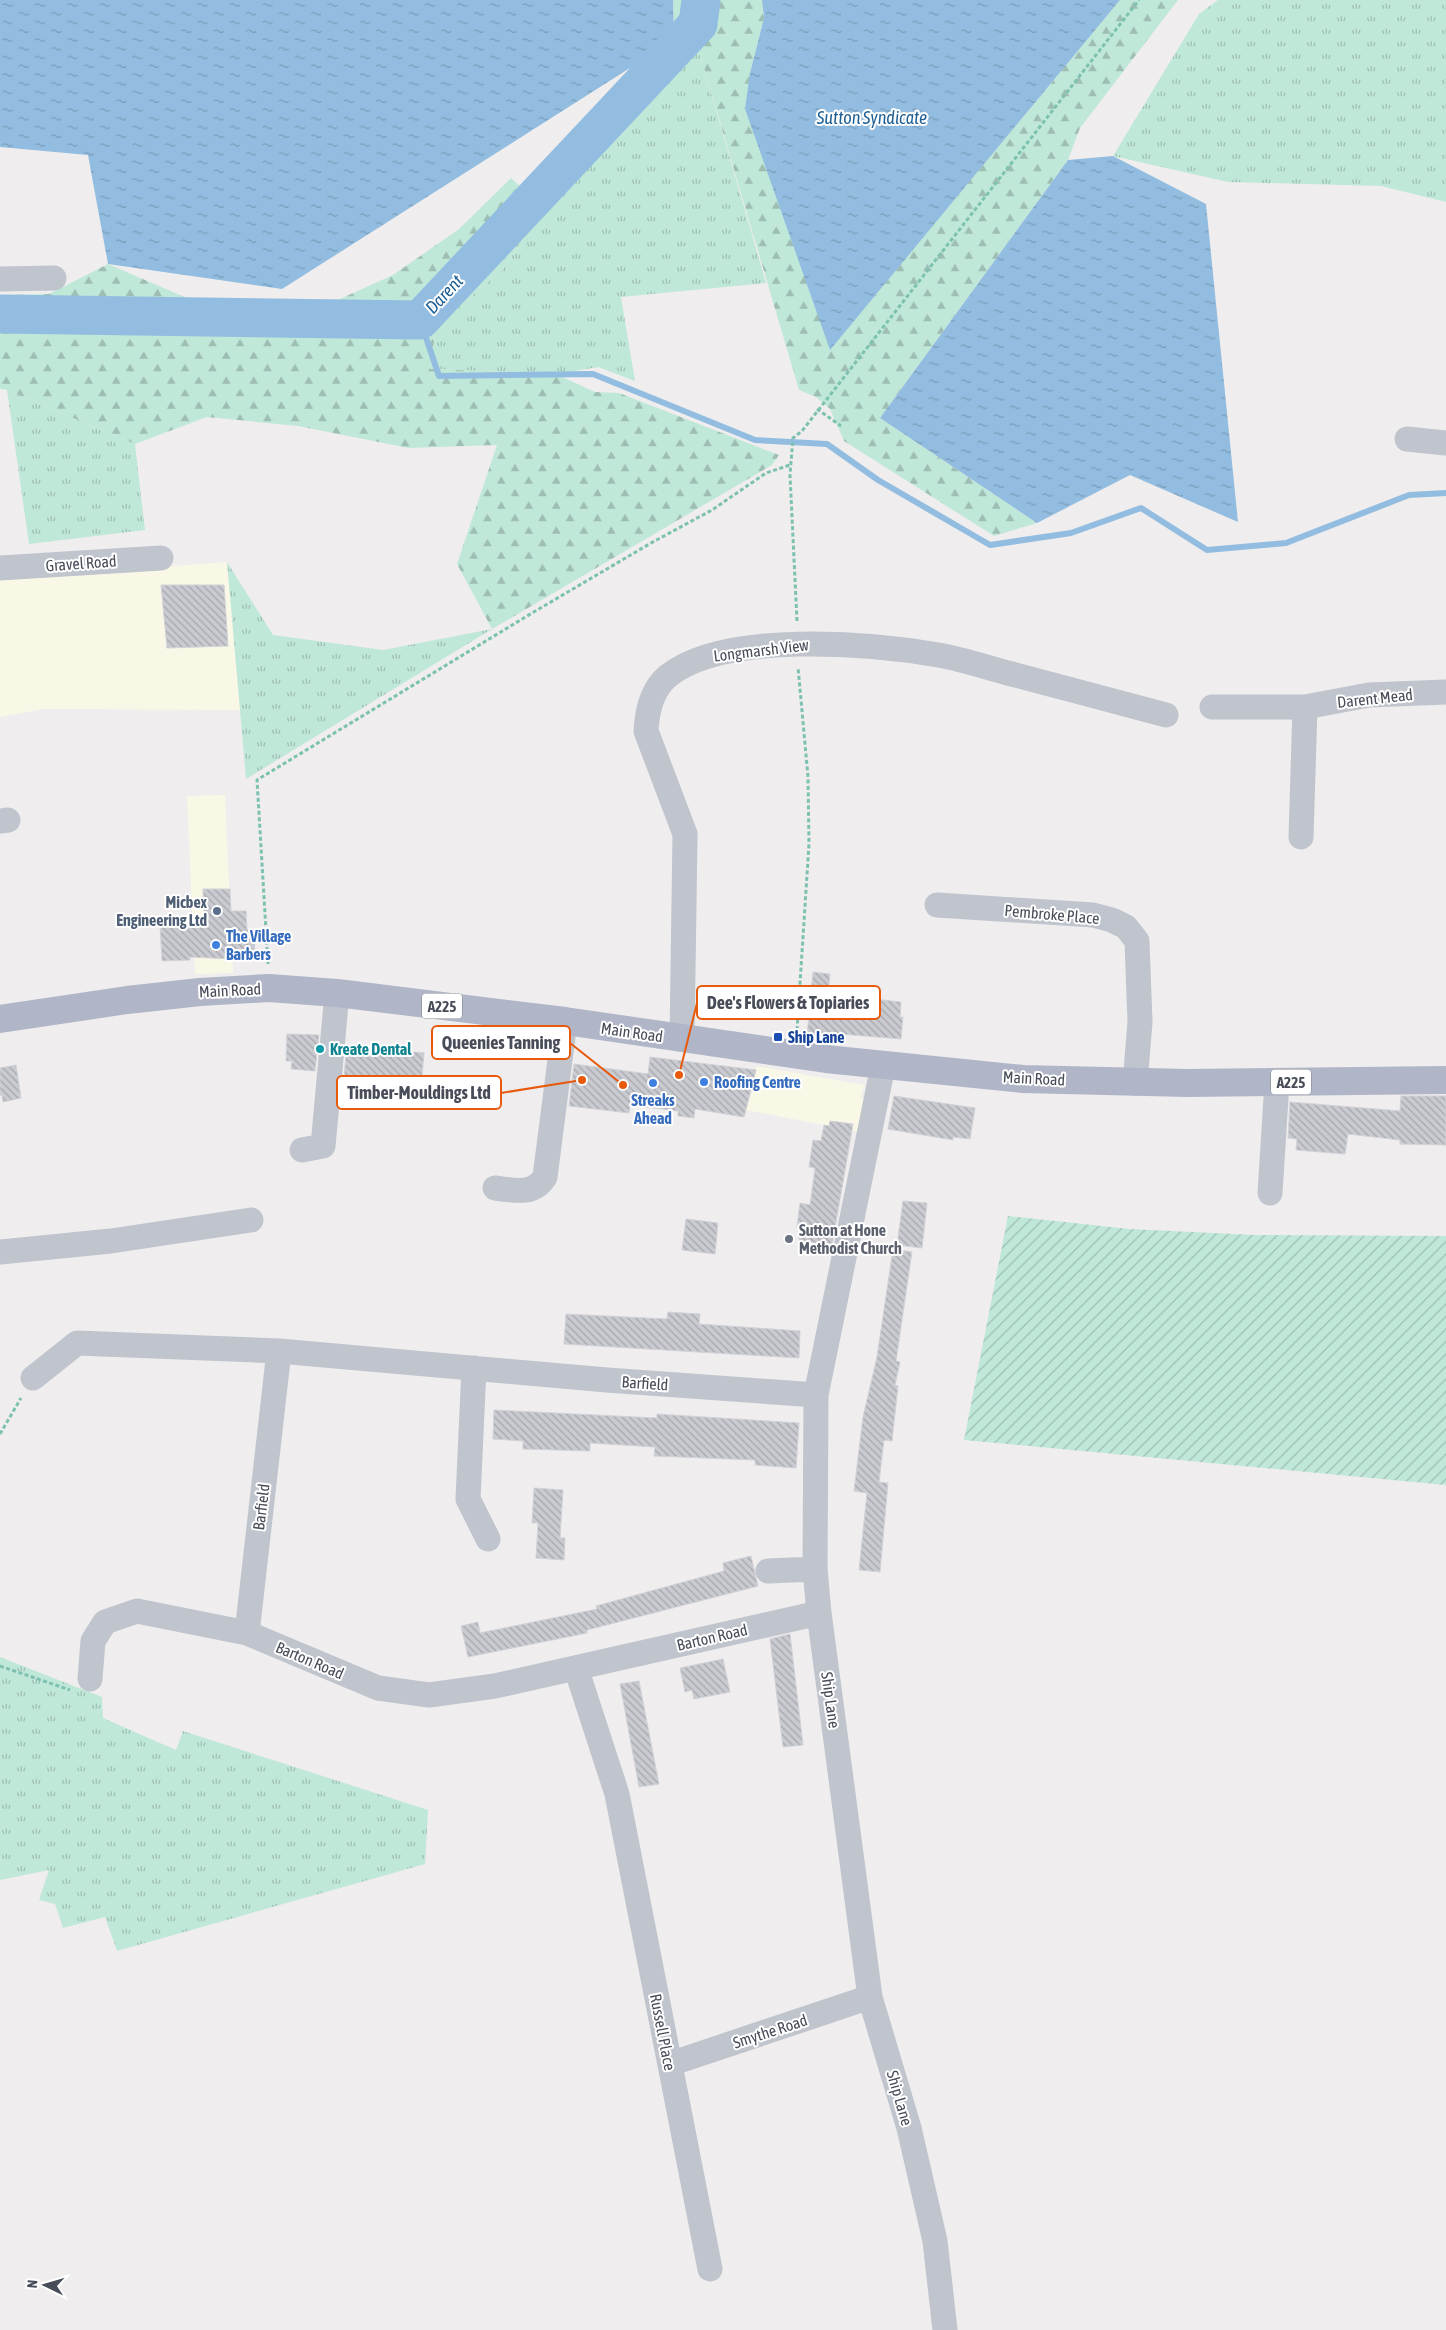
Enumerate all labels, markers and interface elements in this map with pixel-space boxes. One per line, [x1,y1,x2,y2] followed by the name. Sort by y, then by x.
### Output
[816,107,927,128] water label: Sutton Syndicate
[421,270,468,318] water label: Darent
[45,552,117,574] street label: Gravel Road
[712,635,810,666] street label: Longmarsh View
[1336,685,1414,711] street label: Darent Mead
[116,893,208,929] place label: Micbex Engineering Ltd
[1004,901,1100,927] street label: Pembroke Place
[211,905,223,917] marker: Micbex Engineering Ltd
[226,927,291,963] place label: The Village Barbers
[210,939,222,951] marker: The Village Barbers
[198,979,262,1001] street label: Main Road
[697,986,880,1019] callout: Dee's Flowers & Topiaries
[707,992,870,1013] text: Dee's Flowers & Topiaries
[422,994,462,1018] road number: A225
[600,1019,664,1045] street label: Main Road
[432,1026,570,1059] callout: Queenies Tanning
[788,1028,845,1046] place label: Ship Lane
[772,1031,784,1043] marker: Ship Lane
[442,1032,560,1053] text: Queenies Tanning
[330,1040,412,1058] place label: Kreate Dental
[314,1043,326,1055] marker: Kreate Dental
[1002,1067,1066,1089] street label: Main Road
[1271,1070,1311,1094] road number: A225
[714,1073,801,1091] place label: Roofing Centre
[337,1076,501,1109] callout: Timber-Mouldings Ltd
[698,1076,710,1088] marker: Roofing Centre
[647,1077,659,1089] marker: Streaks Ahead
[347,1082,491,1103] text: Timber-Mouldings Ltd
[631,1091,675,1127] place label: Streaks Ahead
[799,1221,902,1257] place label: Sutton at Hone Methodist Church
[783,1233,795,1245] marker: Sutton at Hone Methodist Church
[621,1372,669,1394] street label: Barfield
[249,1483,273,1531] street label: Barfield
[675,1620,749,1654] street label: Barton Road
[273,1638,347,1682] street label: Barton Road
[817,1671,844,1729] street label: Ship Lane
[647,1992,679,2072] street label: Russell Place
[731,2011,810,2052] street label: Smythe Road
[883,2068,916,2128] street label: Ship Lane
[20,2260,70,2310] north arrow
[24,2279,40,2289] text: N

